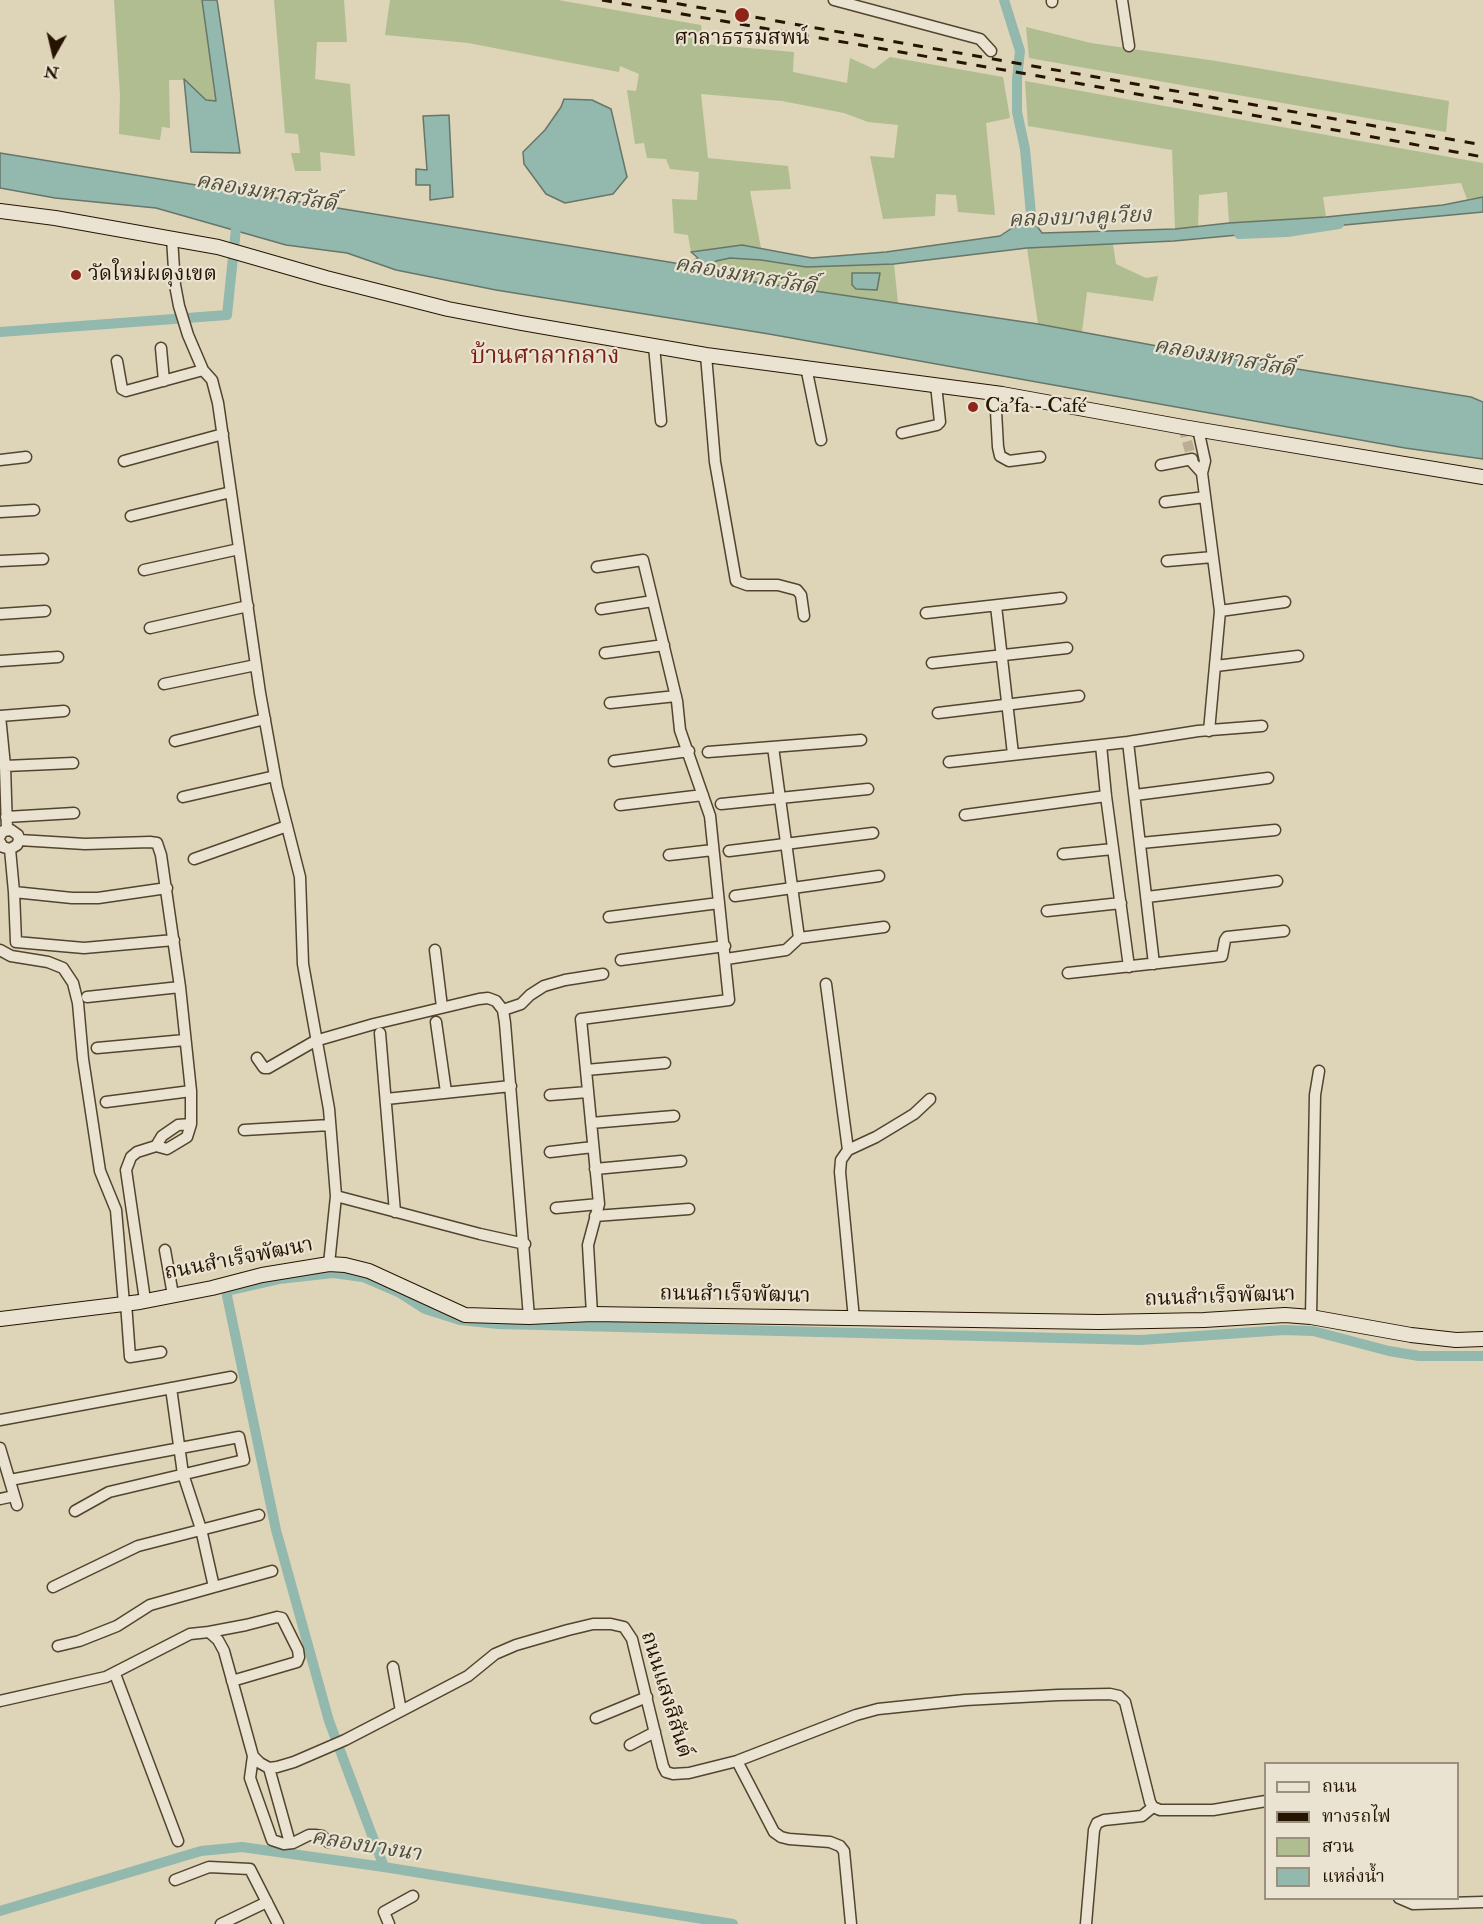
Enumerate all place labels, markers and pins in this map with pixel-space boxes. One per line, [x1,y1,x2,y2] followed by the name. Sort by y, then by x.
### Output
[733,6,751,24] marker: ศาลาธรรมสพน์
[674,26,810,52] place label: ศาลาธรรมสพน์
[88,262,217,288] place label: วัดใหม่ผดุงเขต
[69,268,83,282] marker: วัดใหม่ผดุงเขต
[985,394,1087,420] place label: Ca’fa - Café
[966,400,980,414] marker: Ca’fa - Café

